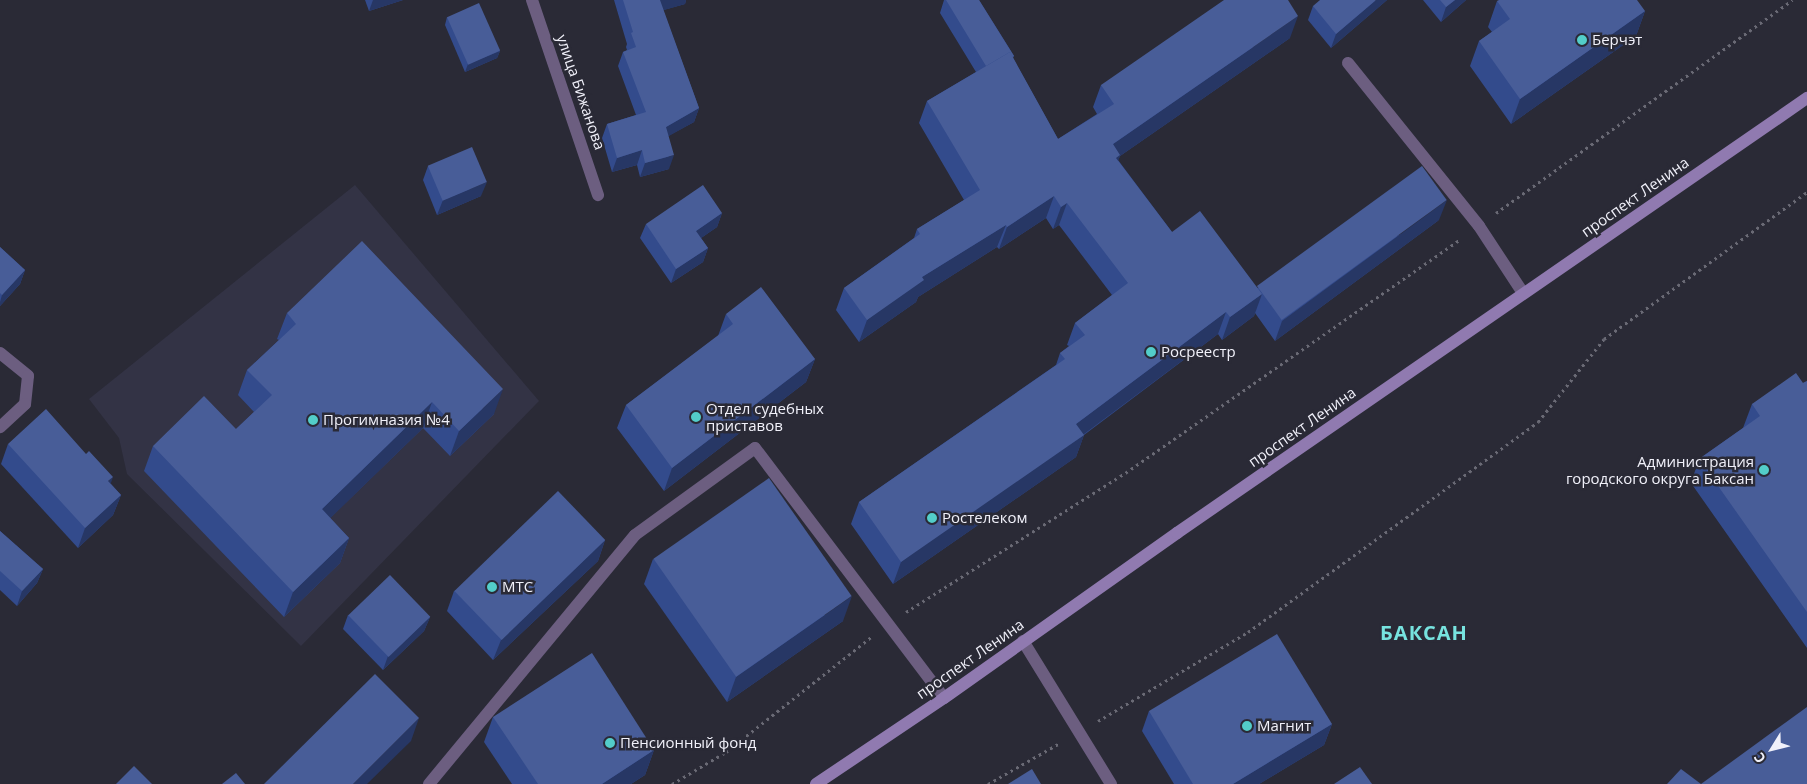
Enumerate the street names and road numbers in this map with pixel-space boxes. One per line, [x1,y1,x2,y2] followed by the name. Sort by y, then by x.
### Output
[553,32,609,152] street label: улица Бижанова
[1578,153,1692,241] street label: проспект Ленина
[1245,383,1359,471] street label: проспект Ленина
[913,615,1027,703] street label: проспект Ленина

